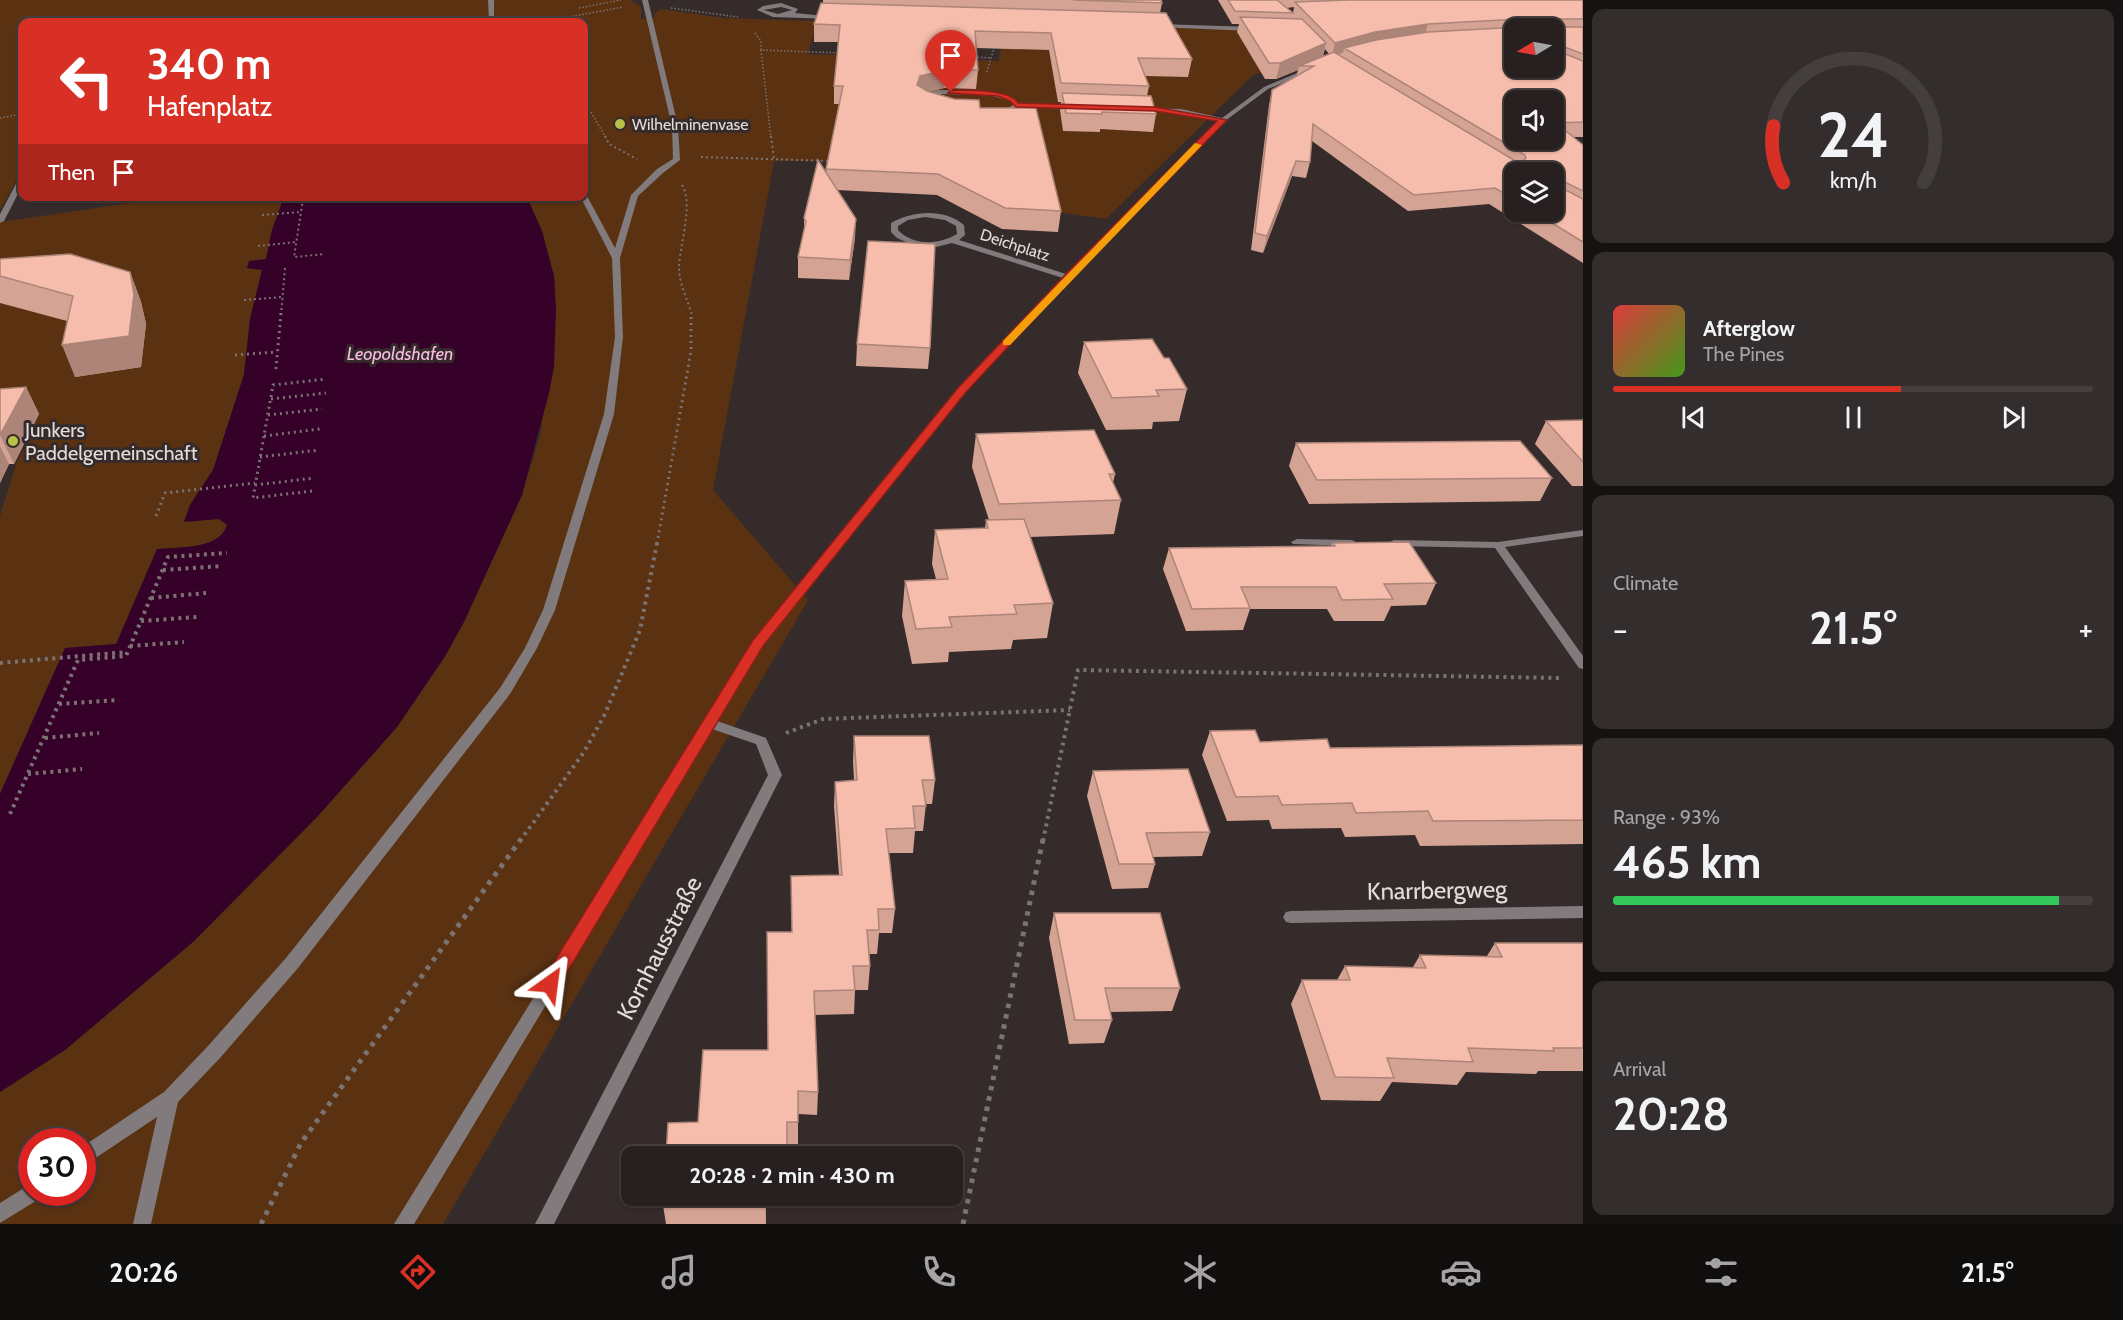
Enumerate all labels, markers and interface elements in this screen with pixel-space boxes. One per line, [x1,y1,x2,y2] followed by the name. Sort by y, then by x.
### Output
[1504,18,1564,78] north arrow
[1504,18,1564,222] map controls
[925,30,976,92] pin
[147,38,271,90] text: 340 m
[934,39,967,72] icon: arrive
[48,42,126,120] icon: left
[147,90,272,123] text: Hafenplatz
[1504,90,1564,150] button: sound
[1817,97,1889,173] text: 24
[632,115,748,134] place label: Wilhelminenvase
[613,117,627,131] marker: Wilhelminenvase
[107,156,140,189] icon: arrive
[48,159,95,186] text: Then
[1504,162,1564,222] button: layers
[1830,167,1876,193] text: km/h
[978,225,1053,265] street label: Deichplatz
[1703,315,1795,342] text: Afterglow
[1703,342,1784,366] text: The Pines
[347,343,453,365] water label: Leopoldshafen
[1677,401,1710,434] icon: previous
[1837,401,1870,434] icon: pause
[1997,401,2030,434] icon: next
[24,418,198,465] place label: Junkers Paddelgemeinschaft
[6,434,20,448] marker: Junkers Paddelgemeinschaft
[1613,571,1678,595] text: Climate
[1809,601,1897,655] text: 21.5°
[1613,609,1628,649] text: −
[2078,609,2093,649] text: +
[1613,805,1720,829] text: Range · 93%
[1613,835,1761,889] text: 465 km
[610,871,708,1025] street label: Kornhausstraße
[1367,874,1508,906] street label: Knarrbergweg
[518,952,582,1016] position arrow
[1613,1057,1666,1081] text: Arrival
[1613,1087,1730,1141] text: 20:28
[18,1128,96,1206] speed limit sign: 30
[689,1162,895,1189] text: 20:28 · 2 min · 430 m
[397,1251,439,1293] icon: directions
[658,1251,700,1293] icon: music
[918,1251,960,1293] icon: phone
[1179,1251,1221,1293] icon: climate
[1440,1251,1482,1293] icon: car
[1700,1251,1742,1293] icon: filters
[109,1256,178,1289] text: 20:26
[1961,1256,2014,1289] text: 21.5°

